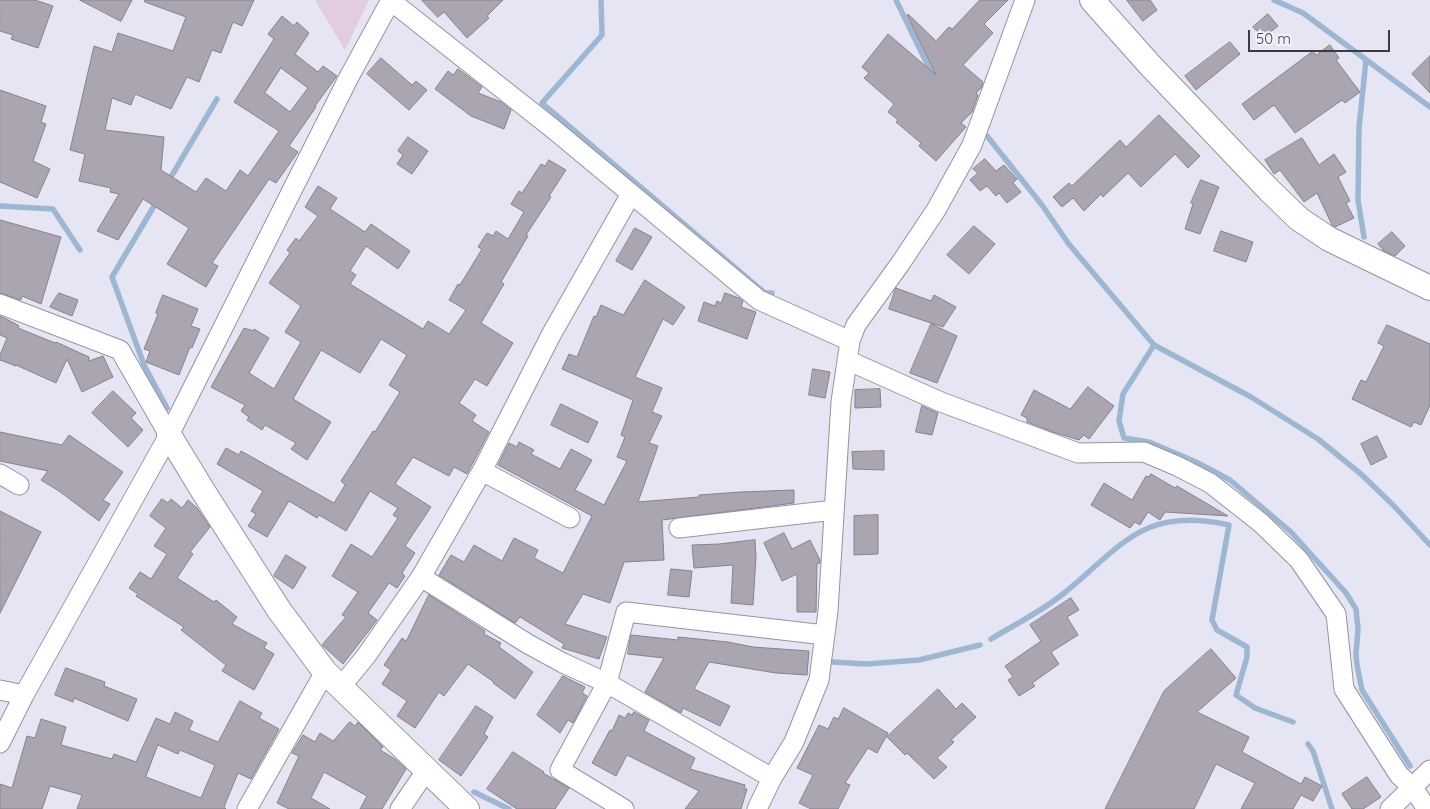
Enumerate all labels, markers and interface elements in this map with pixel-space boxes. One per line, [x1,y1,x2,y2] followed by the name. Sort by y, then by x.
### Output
[1250,20,1392,52] scale bar
[1256,29,1291,48] text: 50 m

